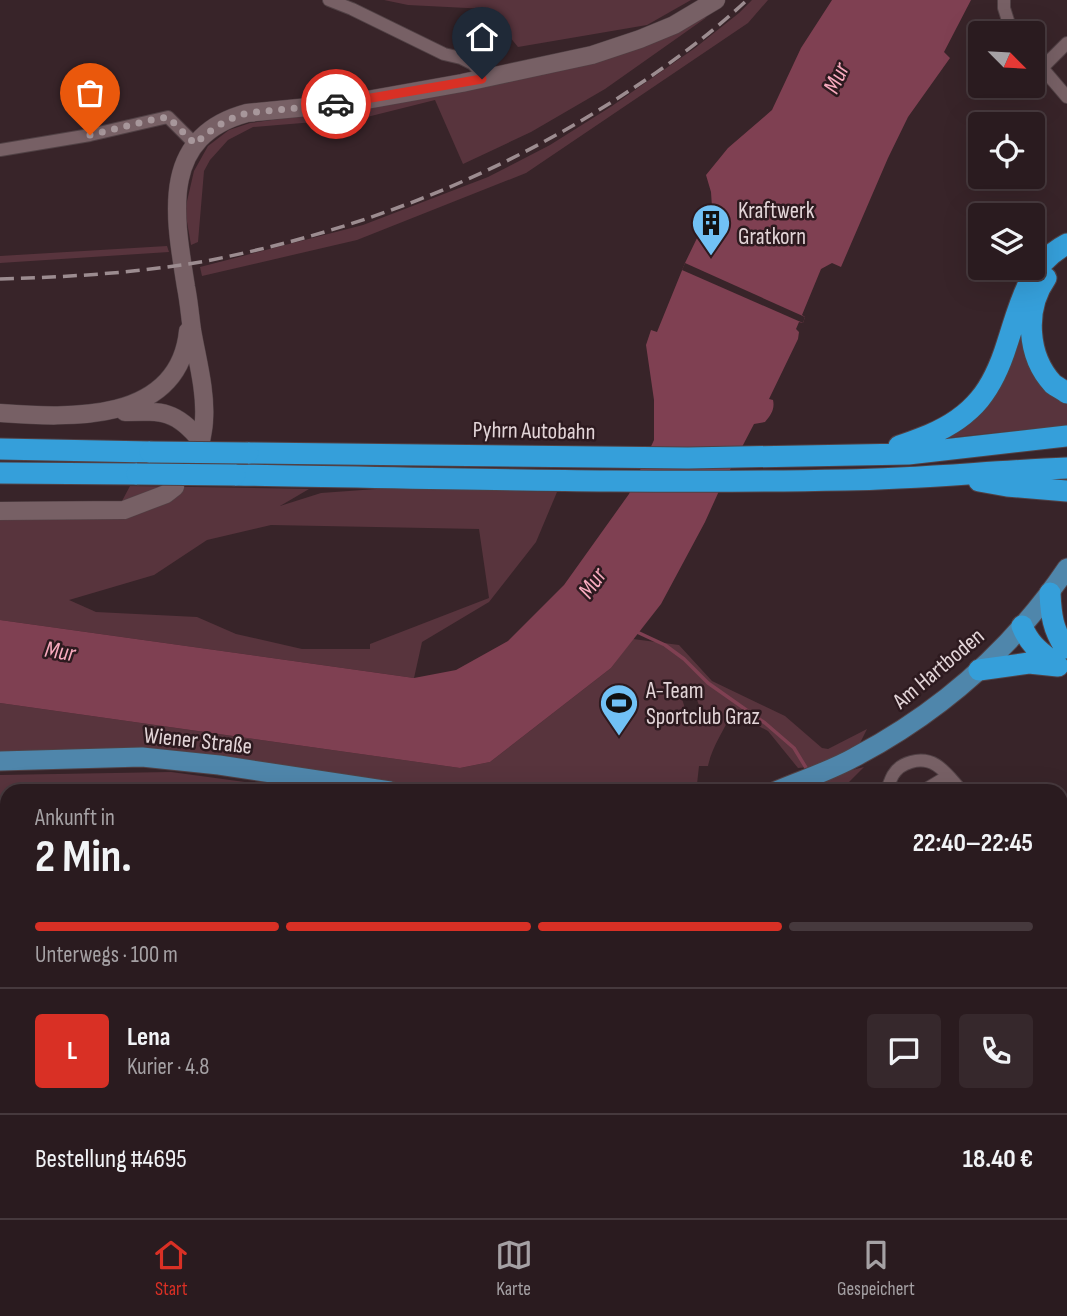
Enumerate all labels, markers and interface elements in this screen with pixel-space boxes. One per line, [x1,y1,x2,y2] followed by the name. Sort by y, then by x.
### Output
[452,7,512,79] pin
[463,18,501,56] icon: home
[968,21,1045,98] north arrow
[968,21,1045,280] map controls
[817,57,857,98] water label: Mur
[60,63,120,135] pin
[301,69,371,139] courier
[71,74,109,112] icon: bag
[317,85,355,123] icon: car
[968,112,1045,189] button: locate
[738,197,815,251] place label: Kraftwerk Gratkorn
[690,202,732,257] building icon: Kraftwerk Gratkorn
[968,203,1045,280] button: layers
[472,416,596,446] street label: Pyhrn Autobahn
[572,561,614,604] water label: Mur
[886,622,990,716] street label: Am Hartboden
[43,635,79,668] water label: Mur
[645,677,760,731] place label: A-Team Sportclub Graz
[598,682,640,737] sports icon: A-Team Sportclub Graz
[142,721,253,761] street label: Wiener Straße
[35,804,115,832] text: Ankunft in
[913,828,1033,859] text: 22:40–22:45
[35,830,132,885] text: 2 Min.
[35,941,178,969] text: Unterwegs · 100 m
[867,1014,941,1088] button: chat
[959,1014,1033,1088] button: phone
[127,1022,170,1053] text: Lena
[67,1036,77,1067] text: L
[127,1053,209,1081] text: Kurier · 4.8
[35,1144,187,1175] text: Bestellung #4695
[963,1144,1033,1175] text: 18.40 €
[152,1236,190,1301] tab: Start
[495,1236,533,1301] tab: Karte
[837,1236,915,1301] tab: Gespeichert

